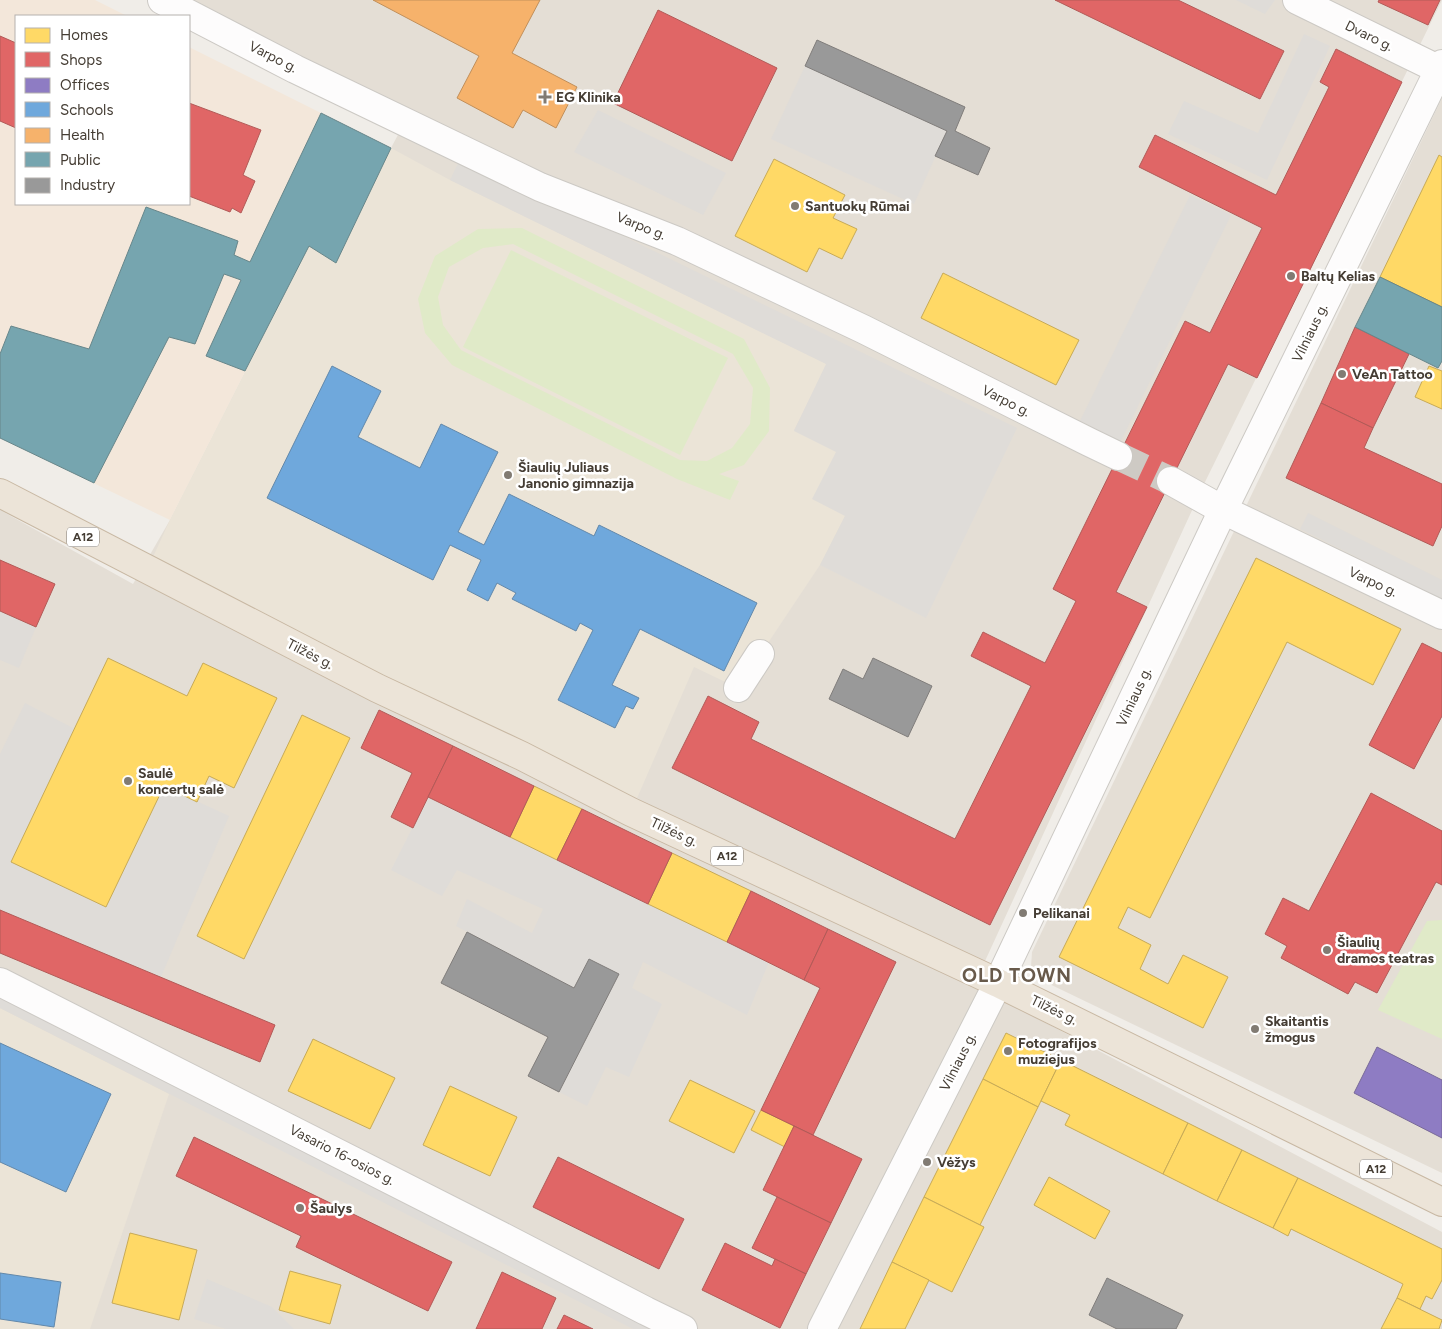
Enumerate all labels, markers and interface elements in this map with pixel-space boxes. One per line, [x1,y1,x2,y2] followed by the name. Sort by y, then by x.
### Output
[15,15,190,205] legend
[1342,17,1396,55] street label: Dvaro g.
[60,26,108,44] text: Homes
[246,38,300,76] street label: Varpo g.
[60,51,102,69] text: Shops
[60,76,110,94] text: Offices
[556,89,621,106] place label: EG Klinika
[538,90,552,104] marker: EG Klinika
[60,101,113,119] text: Schools
[60,126,104,144] text: Health
[60,151,101,169] text: Public
[60,176,115,194] text: Industry
[805,198,910,215] place label: Santuokų Rūmai
[789,200,801,212] marker: Santuokų Rūmai
[614,208,668,244] street label: Varpo g.
[1301,268,1376,285] place label: Baltų Kelias
[1285,270,1297,282] marker: Baltų Kelias
[1289,301,1332,365] street label: Vilniaus g.
[1352,366,1433,383] place label: VeAn Tattoo
[1336,368,1348,380] marker: VeAn Tattoo
[979,382,1033,420] street label: Varpo g.
[518,459,634,492] place label: Šiaulių Juliaus Janonio gimnazija
[502,469,514,481] marker: Šiaulių Juliaus Janonio gimnazija
[67,528,99,546] road number: A12
[1346,563,1400,601] street label: Varpo g.
[284,635,336,673] street label: Tilžės g.
[1113,665,1155,729] street label: Vilniaus g.
[138,765,224,798] place label: Saulė koncertų salė
[122,775,134,787] marker: Saulė koncertų salė
[648,814,700,850] street label: Tilžės g.
[711,846,743,866] road number: A12
[1033,905,1090,922] place label: Pelikanai
[1017,907,1029,919] marker: Pelikanai
[1337,934,1434,967] place label: Šiaulių dramos teatras
[1321,944,1333,956] marker: Šiaulių dramos teatras
[962,964,1072,987] district label: OLD TOWN
[1028,991,1080,1029] street label: Tilžės g.
[1265,1013,1329,1046] place label: Skaitantis žmogus
[1249,1023,1261,1035] marker: Skaitantis žmogus
[936,1030,980,1094] street label: Vilniaus g.
[1018,1035,1097,1068] place label: Fotografijos muziejus
[1002,1045,1014,1057] marker: Fotografijos muziejus
[286,1121,398,1189] street label: Vasario 16-osios g.
[937,1154,976,1171] place label: Vėžys
[921,1156,933,1168] marker: Vėžys
[1360,1160,1392,1178] road number: A12
[310,1200,352,1217] place label: Šaulys
[294,1202,306,1214] marker: Šaulys

